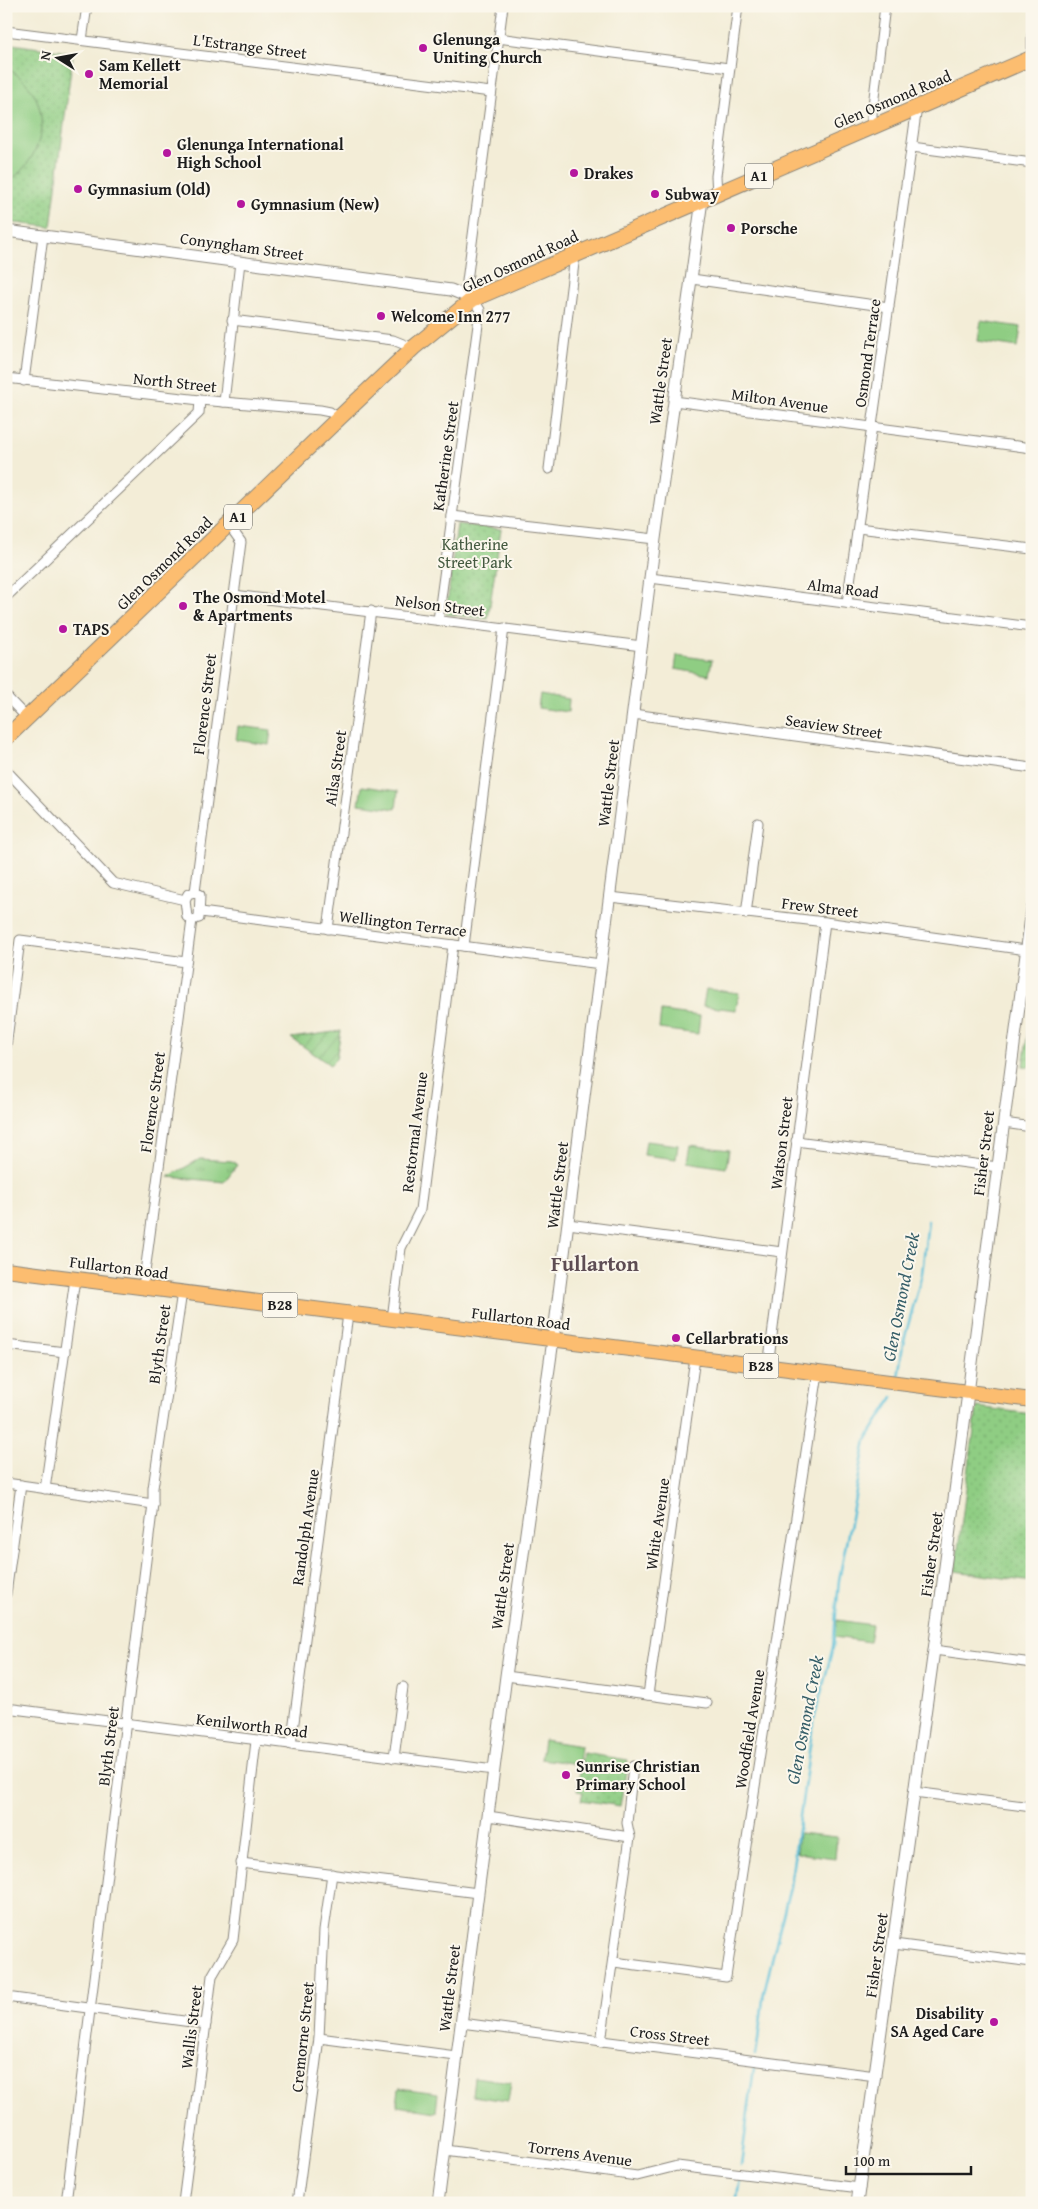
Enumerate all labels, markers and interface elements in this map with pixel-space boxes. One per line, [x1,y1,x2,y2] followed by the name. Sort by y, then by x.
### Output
[192,27,309,65] street label: L'Estrange Street
[433,27,543,69] place label: Glenunga Uniting Church
[32,32,82,82] north arrow
[417,42,429,54] marker: Glenunga Uniting Church
[35,48,56,62] text: N
[99,53,181,95] place label: Sam Kellett Memorial
[829,63,955,135] street label: Glen Osmond Road
[83,68,95,80] marker: Sam Kellett Memorial
[177,132,344,174] place label: Glenunga International High School
[161,147,173,159] marker: Glenunga International High School
[584,161,633,185] place label: Drakes
[745,164,773,188] road number: A1
[568,167,580,179] marker: Drakes
[88,177,211,201] place label: Gymnasium (Old)
[665,182,720,206] place label: Subway
[72,183,84,195] marker: Gymnasium (Old)
[649,188,661,200] marker: Subway
[251,192,379,216] place label: Gymnasium (New)
[235,198,247,210] marker: Gymnasium (New)
[741,216,798,240] place label: Porsche
[725,222,737,234] marker: Porsche
[458,223,582,298] street label: Glen Osmond Road
[179,225,306,267] street label: Conyngham Street
[848,297,886,409] street label: Osmond Terrace
[391,304,510,328] place label: Welcome Inn 277
[375,310,387,322] marker: Welcome Inn 277
[642,335,678,426] street label: Wattle Street
[132,366,218,398] street label: North Street
[730,381,830,419] street label: Milton Avenue
[425,399,465,513] street label: Katherine Street
[224,504,252,530] road number: A1
[110,510,218,615] street label: Glen Osmond Road
[438,532,513,574] park label: Katherine Street Park
[806,572,881,604] street label: Alma Road
[193,585,326,627] place label: The Osmond Motel & Apartments
[394,588,486,622] street label: Nelson Street
[177,600,189,612] marker: The Osmond Motel & Apartments
[73,617,109,641] place label: TAPS
[57,623,69,635] marker: TAPS
[186,652,222,756] street label: Florence Street
[784,707,885,745] street label: Seaview Street
[318,728,352,808] street label: Ailsa Street
[591,738,625,828] street label: Wattle Street
[780,890,860,924] street label: Frew Street
[338,903,468,943] street label: Wellington Terrace
[133,1050,171,1154] street label: Florence Street
[395,1070,433,1194] street label: Restormal Avenue
[763,1095,799,1191] street label: Watson Street
[966,1109,1000,1197] street label: Fisher Street
[540,1140,574,1230] street label: Wattle Street
[875,1229,926,1364] water label: Glen Osmond Creek
[551,1248,640,1279] district label: Fullarton
[68,1249,170,1285] street label: Fullarton Road
[262,1292,298,1318] road number: B28
[470,1300,572,1336] street label: Fullarton Road
[142,1302,177,1385] street label: Blyth Street
[686,1326,789,1350] place label: Cellarbrations
[670,1332,682,1344] marker: Cellarbrations
[744,1354,778,1378] road number: B28
[285,1467,325,1587] street label: Randolph Avenue
[639,1476,675,1572] street label: White Avenue
[913,1510,949,1598] street label: Fisher Street
[484,1540,520,1631] street label: Wattle Street
[779,1652,830,1787] water label: Glen Osmond Creek
[728,1668,770,1790] street label: Woodfield Avenue
[91,1704,125,1787] street label: Blyth Street
[195,1706,310,1744] street label: Kenilworth Road
[576,1754,701,1796] place label: Sunrise Christian Primary School
[560,1769,572,1781] marker: Sunrise Christian Primary School
[858,1911,894,1999] street label: Fisher Street
[432,1943,466,2033] street label: Wattle Street
[284,1980,320,2093] street label: Cremorne Street
[174,1983,208,2070] street label: Wallis Street
[890,2001,985,2043] place label: Disability SA Aged Care
[988,2016,1000,2028] marker: Disability SA Aged Care
[629,2018,711,2052] street label: Cross Street
[526,2134,634,2172] street label: Torrens Avenue
[846,2144,970,2176] scale bar
[853,2150,891,2171] text: 100 m

